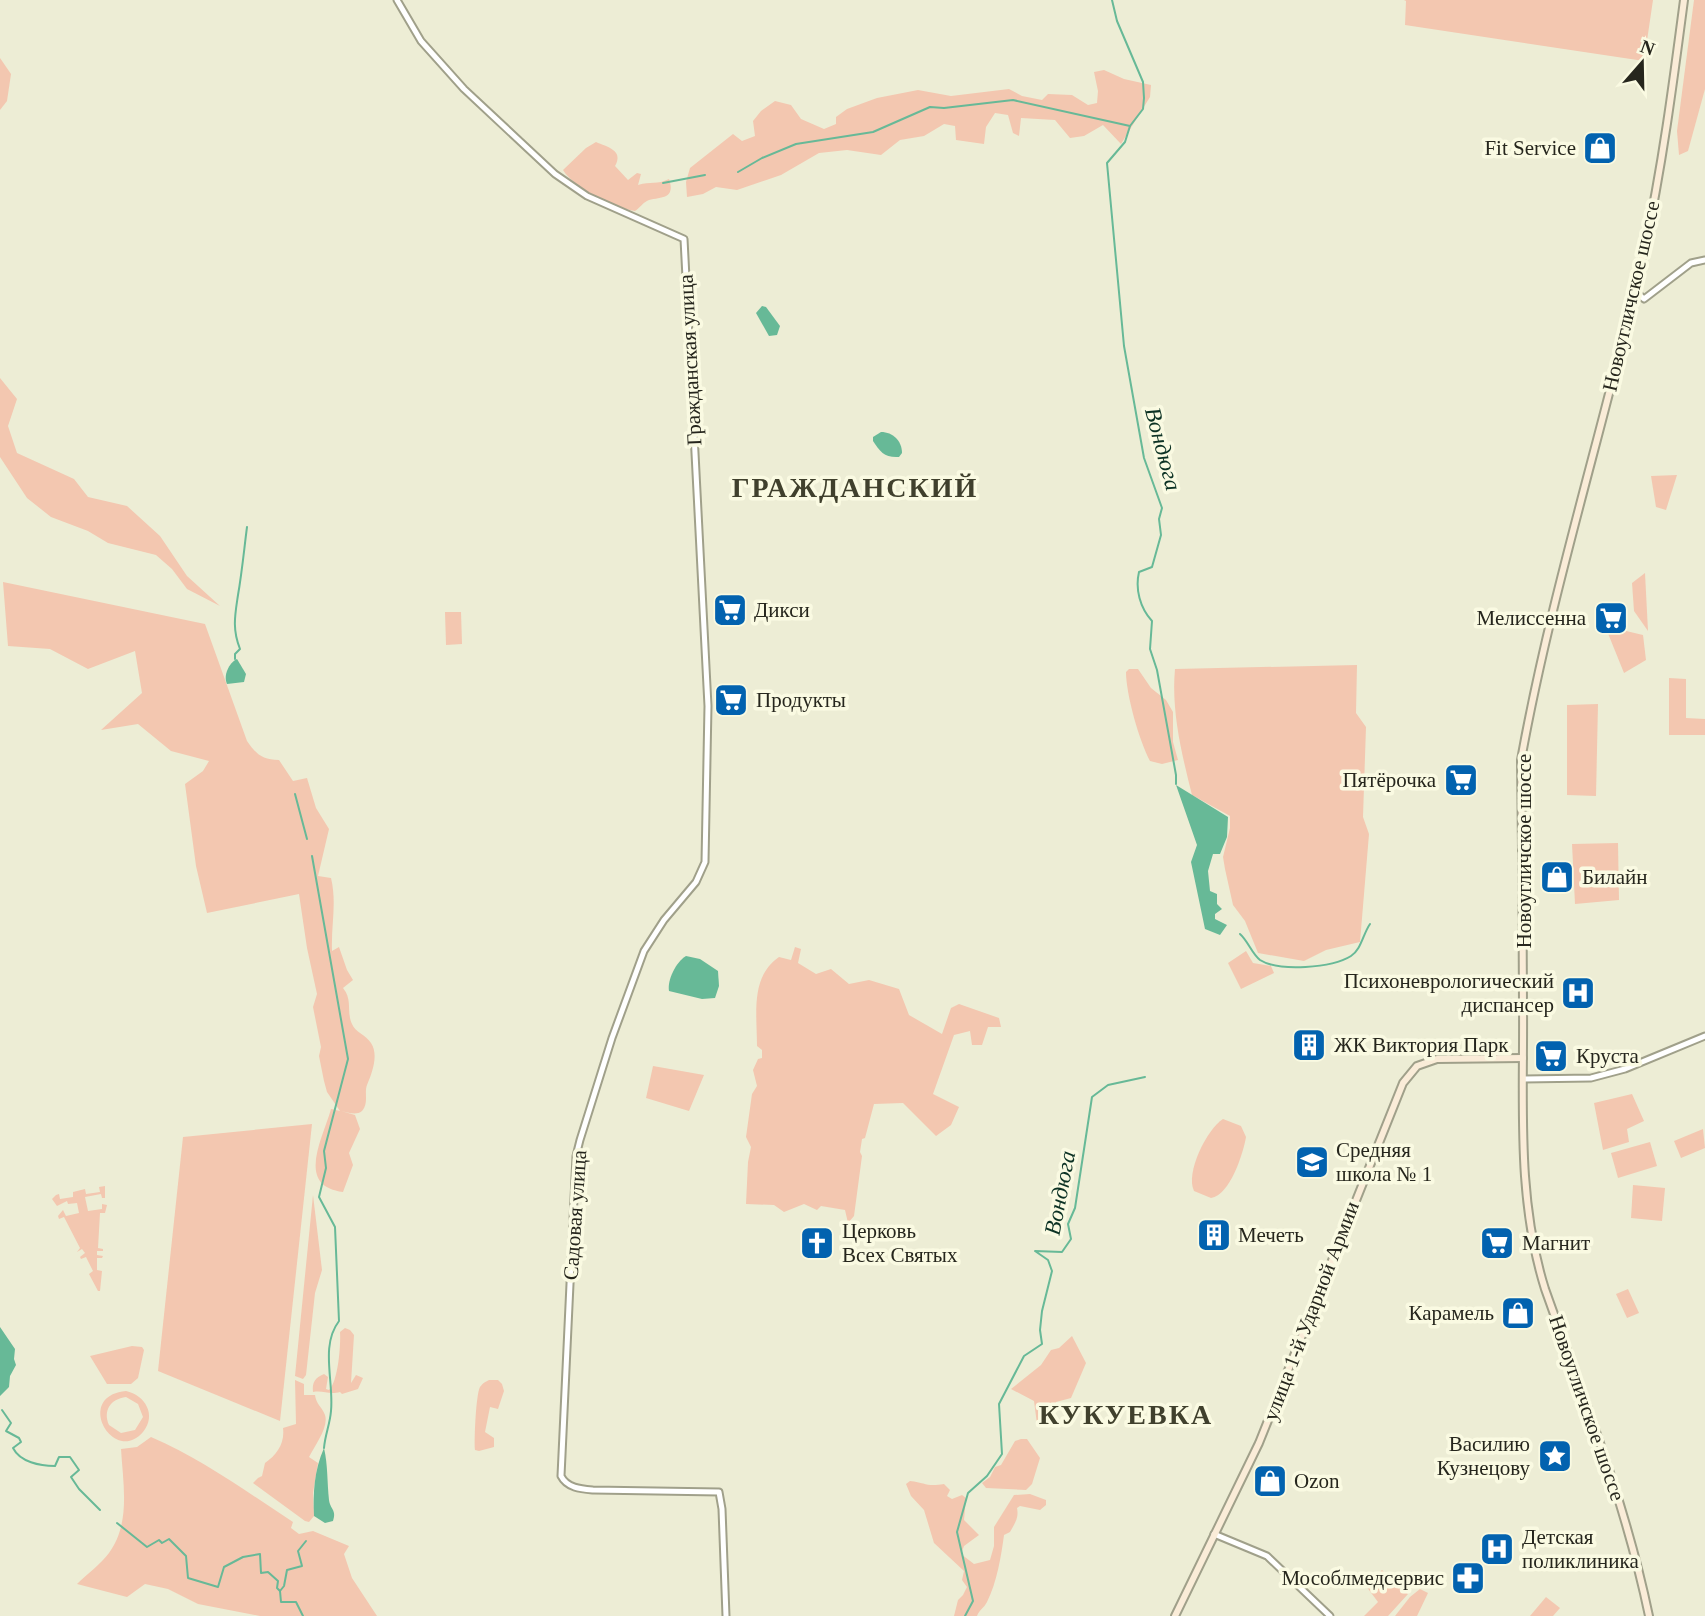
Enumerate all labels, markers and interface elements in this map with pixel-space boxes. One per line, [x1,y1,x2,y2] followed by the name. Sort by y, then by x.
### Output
[1607,28,1677,98] north arrow
[1638,35,1658,60] text: N
[1581,129,1619,167] shop icon: Fit Service
[1484,136,1576,160] place label: Fit Service
[1597,198,1665,394] street label: Новоугличское шоссе
[673,273,706,446] street label: Гражданская улица
[1140,405,1186,493] water label: Вондюга
[732,472,978,503] district label: ГРАЖДАНСКИЙ
[711,591,749,629] supermarket icon: Дикси
[754,598,810,622] place label: Дикси
[1592,599,1630,637] supermarket icon: Мелиссенна
[1477,606,1587,630] place label: Мелиссенна
[712,681,750,719] supermarket icon: Продукты
[756,688,846,712] place label: Продукты
[1512,754,1536,948] street label: Новоугличское шоссе
[1442,761,1480,799] supermarket icon: Пятёрочка
[1342,768,1437,792] place label: Пятёрочка
[1538,858,1576,896] shop icon: Билайн
[1582,865,1648,889] place label: Билайн
[1344,969,1554,1017] place label: Психоневрологический диспансер
[1559,974,1597,1012] hospital icon: Психоневрологический диспансер
[1290,1026,1328,1064] building icon: ЖК Виктория Парк
[1334,1033,1509,1057] place label: ЖК Виктория Парк
[1532,1037,1570,1075] supermarket icon: Круста
[1576,1044,1639,1068] place label: Круста
[1336,1138,1432,1186] place label: Средняя школа № 1
[1293,1143,1331,1181] school or university icon: Средняя школа № 1
[558,1149,592,1281] street label: Садовая улица
[1040,1149,1080,1237] water label: Вондюга
[1258,1198,1364,1424] street label: улица 1-й Ударной Армии
[1195,1216,1233,1254] building icon: Мечеть
[842,1219,958,1267] place label: Церковь Всех Святых
[1238,1223,1304,1247] place label: Мечеть
[798,1224,836,1262] church icon: Церковь Всех Святых
[1478,1224,1516,1262] supermarket icon: Магнит
[1522,1231,1590,1255] place label: Магнит
[1499,1294,1537,1332] shop icon: Карамель
[1408,1301,1494,1325] place label: Карамель
[1544,1312,1630,1504] street label: Новоугличское шоссе
[1039,1399,1213,1430] district label: КУКУЕВКА
[1437,1432,1530,1480] place label: Василию Кузнецову
[1536,1437,1574,1475] place icon: Василию Кузнецову
[1251,1462,1289,1500] shop icon: Ozon
[1294,1469,1340,1493] place label: Ozon
[1522,1525,1639,1573] place label: Детская поликлиника
[1478,1530,1516,1568] hospital icon: Детская поликлиника
[1449,1559,1487,1597] pharmacy icon: Мособлмедсервис
[1281,1566,1444,1590] place label: Мособлмедсервис

